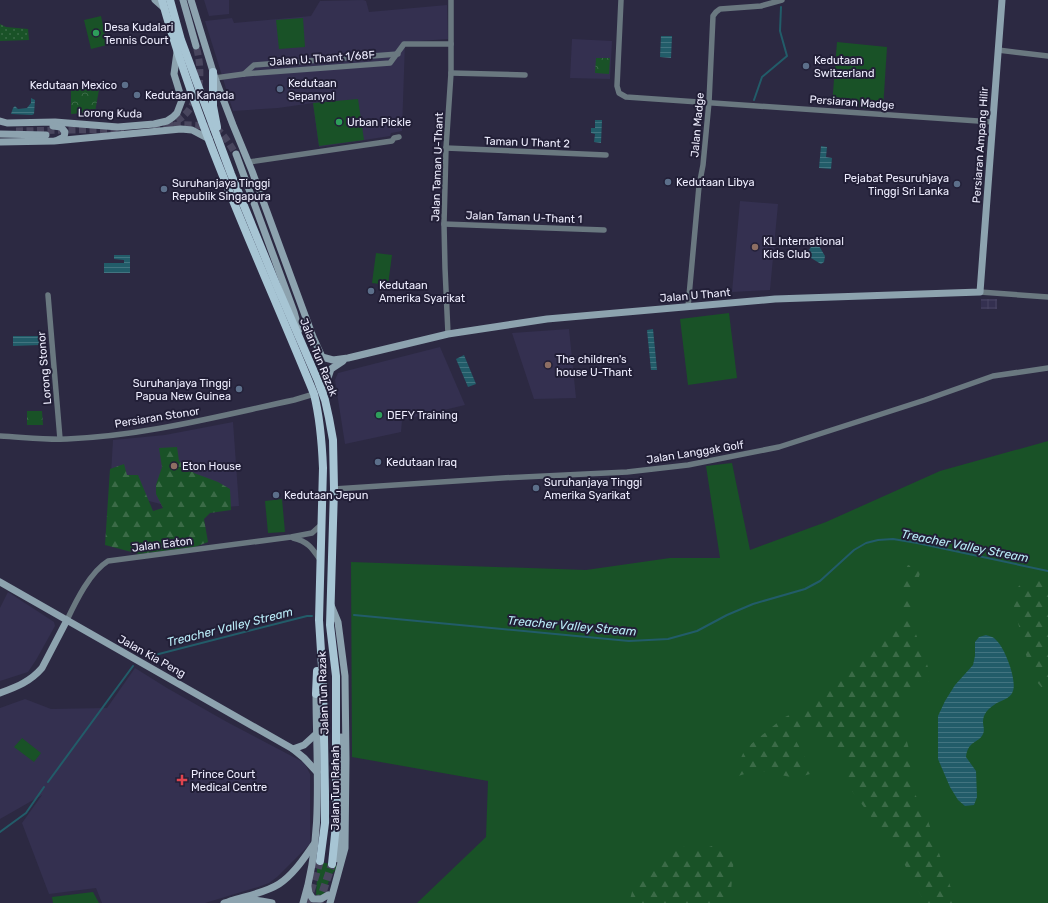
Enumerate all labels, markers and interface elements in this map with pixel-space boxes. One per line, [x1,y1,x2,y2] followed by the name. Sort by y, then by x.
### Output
[104,21,173,47] place label: Desa Kudalari Tennis Court
[91,28,101,38] marker: Desa Kudalari Tennis Court
[269,48,375,69] street label: Jalan U. Thant 1/68F
[814,54,874,80] place label: Kedutaan Switzerland
[801,61,811,71] marker: Kedutaan Switzerland
[288,77,337,103] place label: Kedutaan Sepanyol
[30,79,117,92] place label: Kedutaan Mexico
[120,80,130,90] marker: Kedutaan Mexico
[275,84,285,94] marker: Kedutaan Sepanyol
[970,86,991,204] street label: Persiaran Ampang Hilir
[145,89,234,102] place label: Kedutaan Kanada
[132,90,142,100] marker: Kedutaan Kanada
[688,92,707,158] street label: Jalan Madge
[809,93,895,112] street label: Persiaran Madge
[78,106,142,121] street label: Lorong Kuda
[429,111,446,222] street label: Jalan Taman U-Thant
[347,116,411,129] place label: Urban Pickle
[334,117,344,127] marker: Urban Pickle
[484,135,570,150] street label: Taman U Thant 2
[844,172,949,198] place label: Pejabat Pesuruhjaya Tinggi Sri Lanka
[676,176,755,189] place label: Kedutaan Libya
[172,177,271,203] place label: Suruhanjaya Tinggi Republik Singapura
[663,177,673,187] marker: Kedutaan Libya
[952,179,962,189] marker: Pejabat Pesuruhjaya Tinggi Sri Lanka
[159,184,169,194] marker: Suruhanjaya Tinggi Republik Singapura
[465,209,583,226] street label: Jalan Taman U-Thant 1
[763,235,844,261] place label: KL International Kids Club
[750,242,760,252] marker: KL International Kids Club
[379,279,466,305] place label: Kedutaan Amerika Syarikat
[366,286,376,296] marker: Kedutaan Amerika Syarikat
[659,286,732,305] street label: Jalan U Thant
[297,316,340,398] street label: Jalan Tun Razak
[35,330,54,405] street label: Lorong Stonor
[556,353,633,379] place label: The children's house U-Thant
[543,360,553,370] marker: The children's house U-Thant
[133,377,231,403] place label: Suruhanjaya Tinggi Papua New Guinea
[234,384,244,394] marker: Suruhanjaya Tinggi Papua New Guinea
[114,404,201,431] street label: Persiaran Stonor
[387,409,458,422] place label: DEFY Training
[374,410,384,420] marker: DEFY Training
[646,438,745,467] street label: Jalan Langgak Golf
[386,456,457,469] place label: Kedutaan Iraq
[373,457,383,467] marker: Kedutaan Iraq
[182,460,241,473] place label: Eton House
[169,461,179,471] marker: Eton House
[544,476,642,502] place label: Suruhanjaya Tinggi Amerika Syarikat
[531,483,541,493] marker: Suruhanjaya Tinggi Amerika Syarikat
[284,489,368,502] place label: Kedutaan Jepun
[271,490,281,500] marker: Kedutaan Jepun
[900,527,1030,565] water label: Treacher Valley Stream
[131,534,193,555] street label: Jalan Eaton
[166,604,295,649] water label: Treacher Valley Stream
[507,613,637,639] water label: Treacher Valley Stream
[116,632,188,680] street label: Jalan Kia Peng
[316,651,331,735] street label: Jalan Tun Razak
[329,745,342,831] street label: Jalan Tun Rahah
[191,768,267,794] place label: Prince Court Medical Centre
[176,774,188,786] marker: Prince Court Medical Centre

